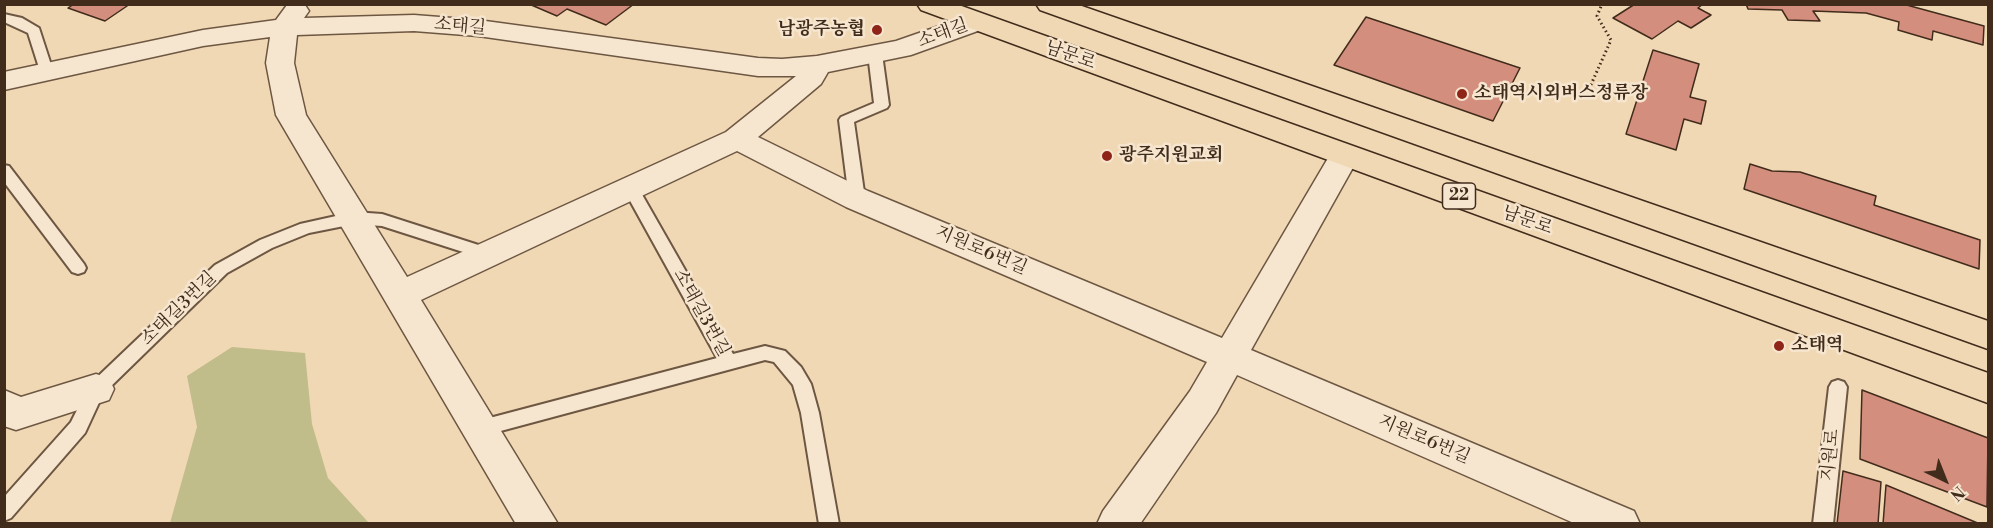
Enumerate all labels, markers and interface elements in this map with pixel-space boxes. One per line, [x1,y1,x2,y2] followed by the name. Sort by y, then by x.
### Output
[433,14,487,40] street label: 소태길
[915,15,971,53] street label: 소태길
[778,19,865,41] place label: 남광주농협
[870,23,884,37] marker: 남광주농협
[1042,37,1098,75] street label: 남문로
[1474,83,1648,105] place label: 소태역시외버스정류장
[1455,87,1469,101] marker: 소태역시외버스정류장
[1119,145,1223,167] place label: 광주지원교회
[1100,149,1114,163] marker: 광주지원교회
[1442,183,1476,209] road number: 22
[1499,202,1555,240] street label: 남문로
[932,222,1030,280] street label: 지원로6번길
[668,265,734,361] street label: 소태길3번길
[137,268,221,350] street label: 소태길3번길
[1791,335,1843,357] place label: 소태역
[1772,339,1786,353] marker: 소태역
[1375,411,1473,469] street label: 지원로6번길
[1818,428,1844,482] street label: 지원로
[1915,450,1975,510] north arrow
[1946,482,1969,505] text: N

